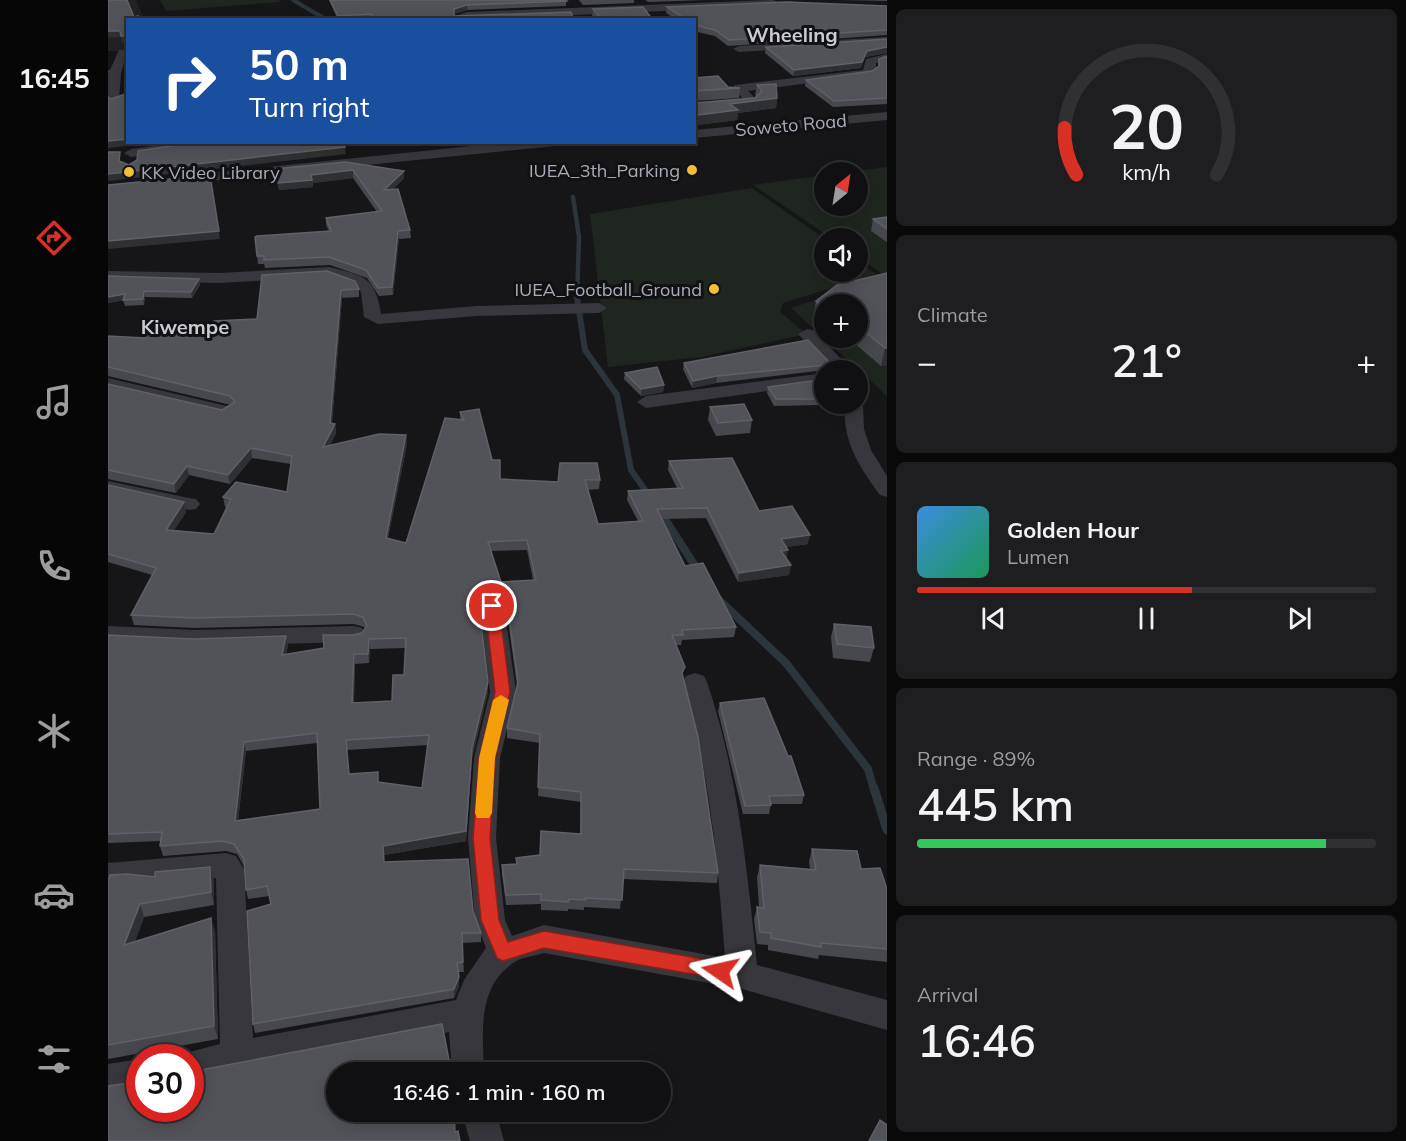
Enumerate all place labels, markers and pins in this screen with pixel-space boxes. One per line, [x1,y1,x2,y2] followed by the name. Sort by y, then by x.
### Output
[529,159,680,182] place label: IUEA_3th_Parking
[141,161,280,184] place label: KK Video Library
[685,163,699,177] marker: IUEA_3th_Parking
[122,165,136,179] marker: KK Video Library
[514,278,702,301] place label: IUEA_Football_Ground
[707,282,721,296] marker: IUEA_Football_Ground
[466,580,517,631] pin

